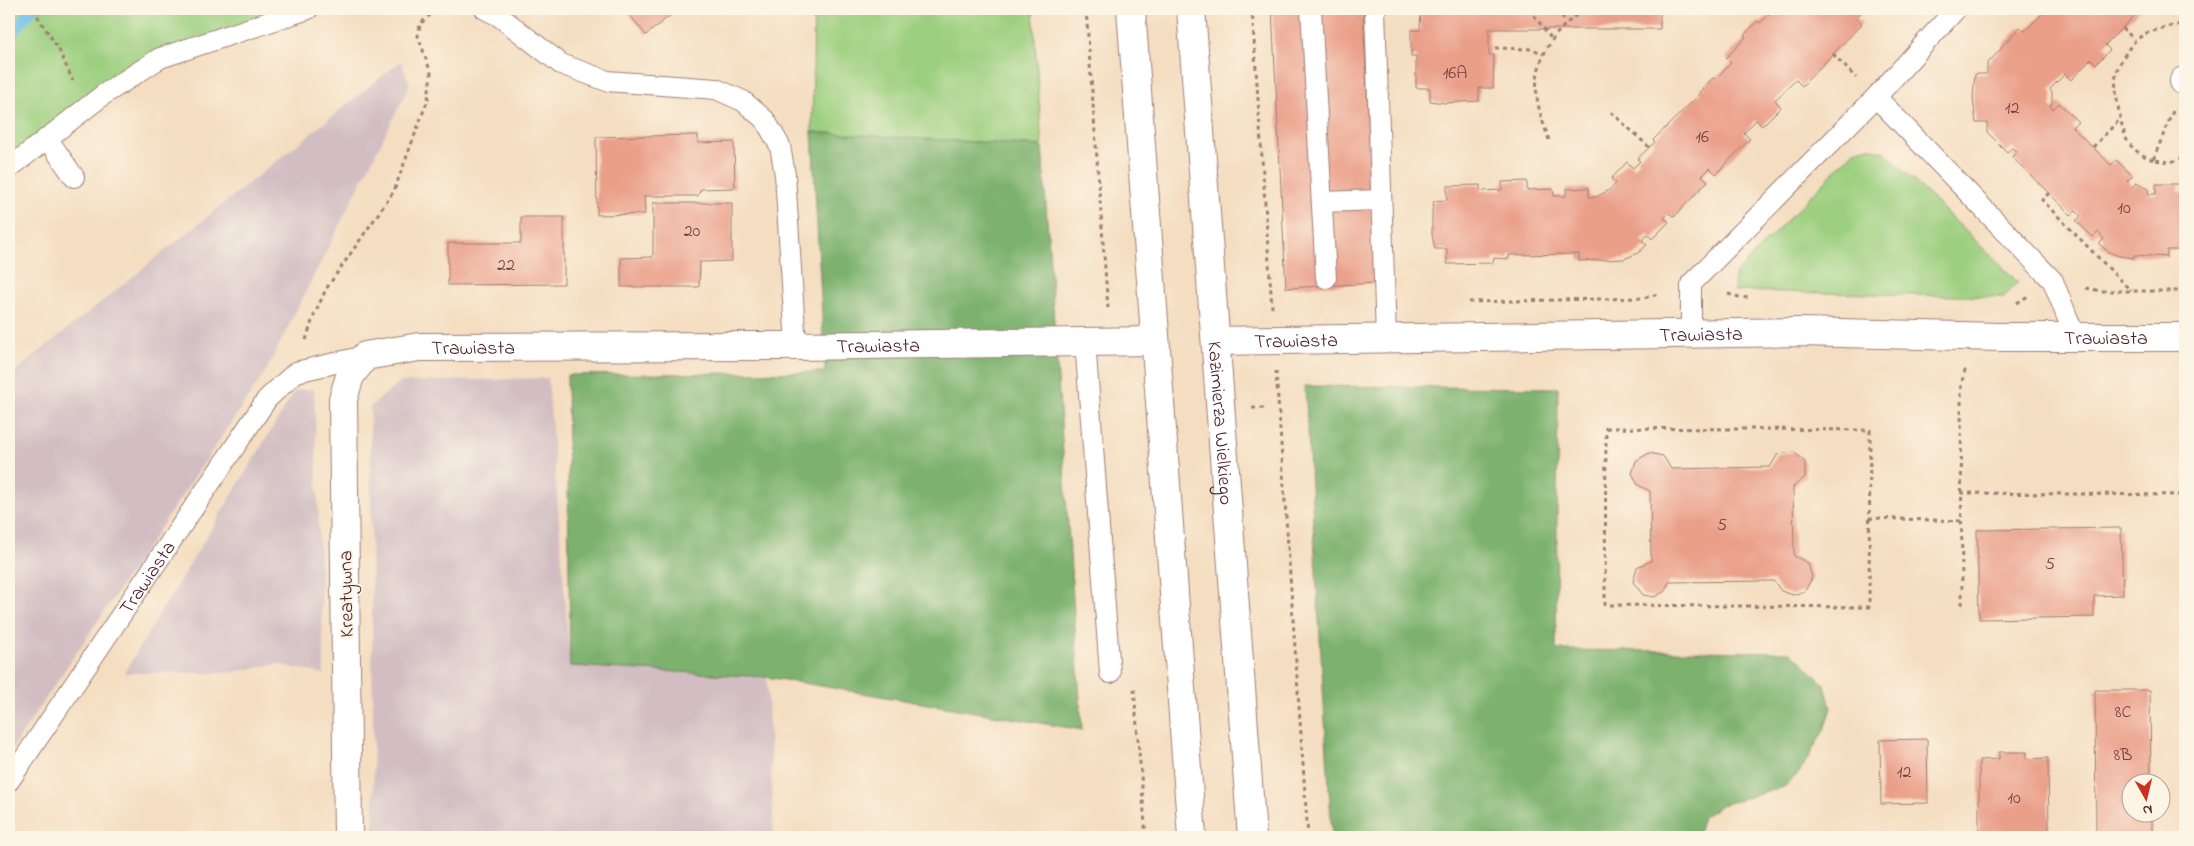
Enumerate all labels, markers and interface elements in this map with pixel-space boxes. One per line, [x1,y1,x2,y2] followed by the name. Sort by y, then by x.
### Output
[1443,61,1467,87] house number: 16A
[2005,96,2019,122] house number: 12
[1695,125,1709,151] house number: 16
[2117,196,2131,222] house number: 10
[684,219,701,245] house number: 20
[497,253,515,279] house number: 22
[1659,321,1743,351] street label: Trawiasta
[2064,325,2148,354] street label: Trawiasta
[1254,327,1338,357] street label: Trawiasta
[836,332,920,362] street label: Trawiasta
[431,335,515,364] street label: Trawiasta
[1199,340,1239,506] street label: Kazimierza Wielkiego
[1717,513,1727,539] house number: 5
[113,536,184,621] street label: Trawiasta
[332,550,363,638] street label: Kreatywna
[2045,552,2055,578] house number: 5
[2115,700,2131,726] house number: 8C
[2114,743,2132,769] house number: 8B
[1897,760,1911,786] house number: 12
[2122,774,2172,824] north arrow
[2007,786,2021,812] house number: 10
[2141,798,2154,820] text: N

